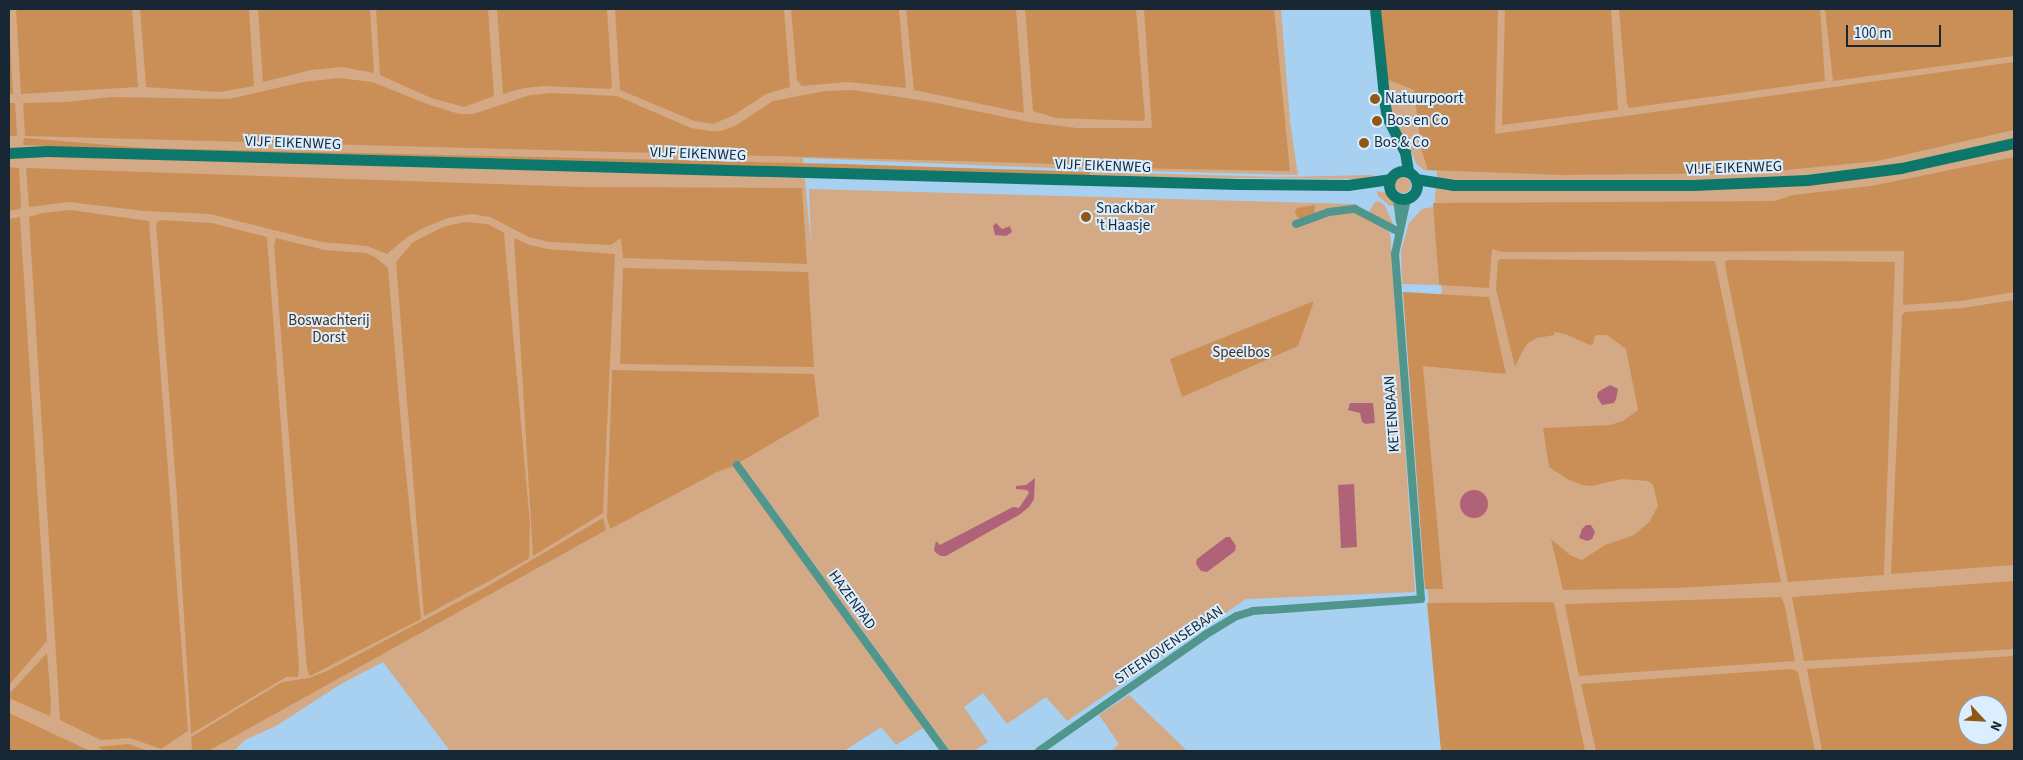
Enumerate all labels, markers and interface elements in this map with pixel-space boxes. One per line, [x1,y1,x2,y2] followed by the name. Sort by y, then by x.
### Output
[1848,15,1943,47] scale bar
[1854,23,1892,44] text: 100 m
[1385,90,1464,108] place label: Natuurpoort
[1369,93,1381,105] marker: Natuurpoort
[1387,112,1449,130] place label: Bos en Co
[1371,115,1383,127] marker: Bos en Co
[245,132,341,154] street label: VIJF EIKENWEG
[1374,134,1429,152] place label: Bos & Co
[1358,137,1370,149] marker: Bos & Co
[650,143,746,165] street label: VIJF EIKENWEG
[1055,155,1151,177] street label: VIJF EIKENWEG
[1686,157,1782,179] street label: VIJF EIKENWEG
[1096,199,1155,234] place label: Snackbar 't Haasje
[1080,211,1092,223] marker: Snackbar 't Haasje
[288,311,370,346] park label: Boswachterij Dorst
[1212,344,1270,362] park label: Speelbos
[1380,375,1404,453] street label: KETENBAAN
[825,567,879,633] street label: HAZENPAD
[1111,602,1227,688] street label: STEENOVENSEBAAN
[1958,695,2008,745] north arrow
[1985,717,2007,734] text: N

